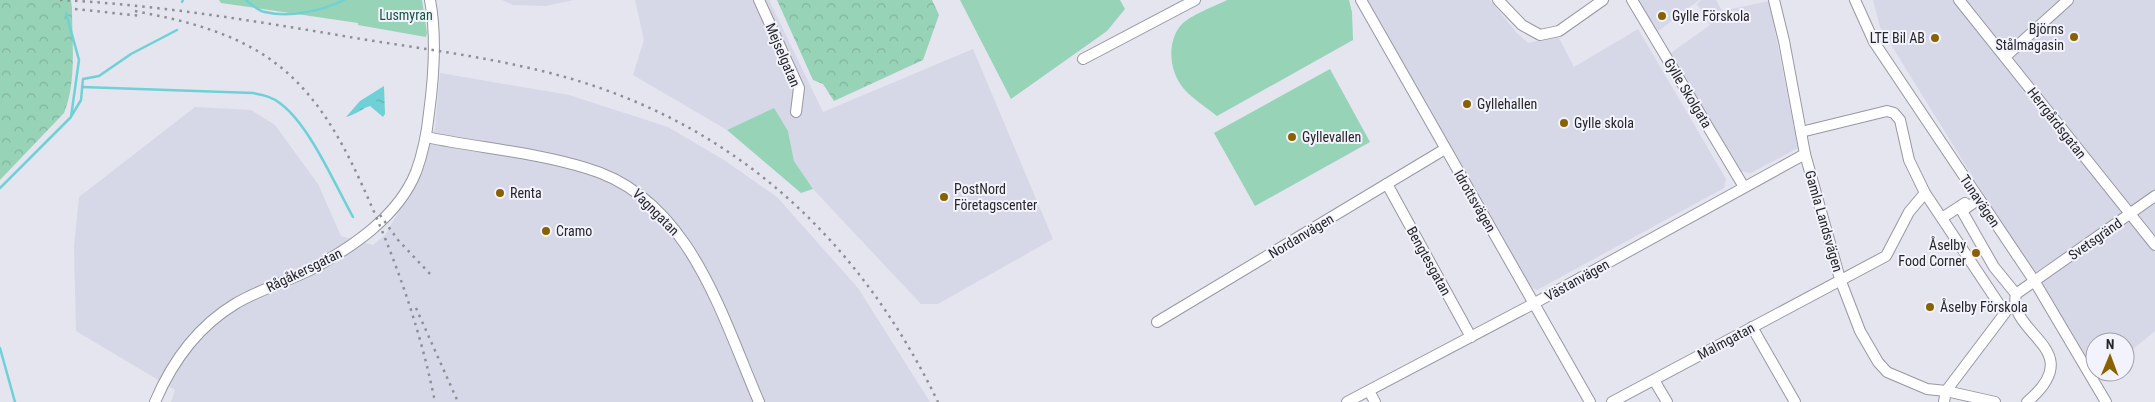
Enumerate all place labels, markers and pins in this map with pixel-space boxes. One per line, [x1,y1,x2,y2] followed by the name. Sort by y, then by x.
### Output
[1672,8,1750,24] place label: Gylle Förskola
[1656,10,1668,22] marker: Gylle Förskola
[1995,21,2064,53] place label: Björns Stålmagasin
[1870,30,1925,46] place label: LTE Bil AB
[2068,31,2080,43] marker: Björns Stålmagasin
[1929,32,1941,44] marker: LTE Bil AB
[1477,96,1537,112] place label: Gyllehallen
[1461,98,1473,110] marker: Gyllehallen
[1574,115,1634,131] place label: Gylle skola
[1558,117,1570,129] marker: Gylle skola
[1302,129,1361,145] place label: Gyllevallen
[1286,131,1298,143] marker: Gyllevallen
[954,181,1037,213] place label: PostNord Företagscenter
[510,185,542,201] place label: Renta
[494,187,506,199] marker: Renta
[938,191,950,203] marker: PostNord Företagscenter
[556,223,592,239] place label: Cramo
[540,225,552,237] marker: Cramo
[1898,236,1966,269] place label: Åselby Food Corner
[1970,247,1982,259] marker: Åselby Food Corner
[1940,298,2028,315] place label: Åselby Förskola
[1924,301,1936,313] marker: Åselby Förskola

